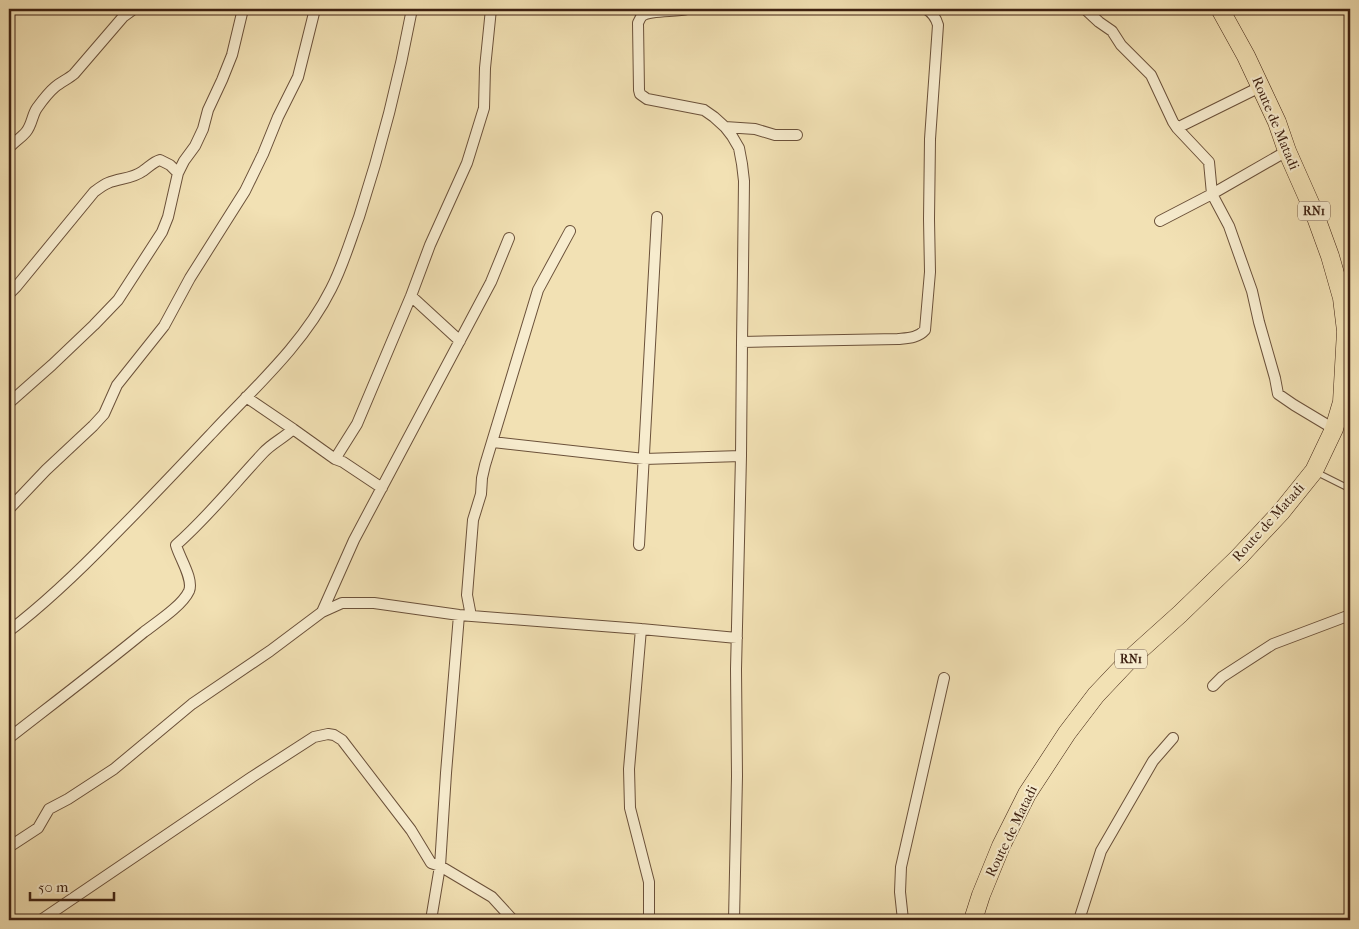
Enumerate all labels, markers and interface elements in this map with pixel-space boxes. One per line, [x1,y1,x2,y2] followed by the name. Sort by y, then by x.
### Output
[1248,74,1303,172] street label: Route de Matadi
[1298,202,1330,220] road number: RN1
[1229,480,1308,565] street label: Route de Matadi
[1115,650,1147,669] road number: RN1
[982,783,1041,880] street label: Route de Matadi
[30,869,114,901] scale bar
[38,878,69,896] text: 50 m

